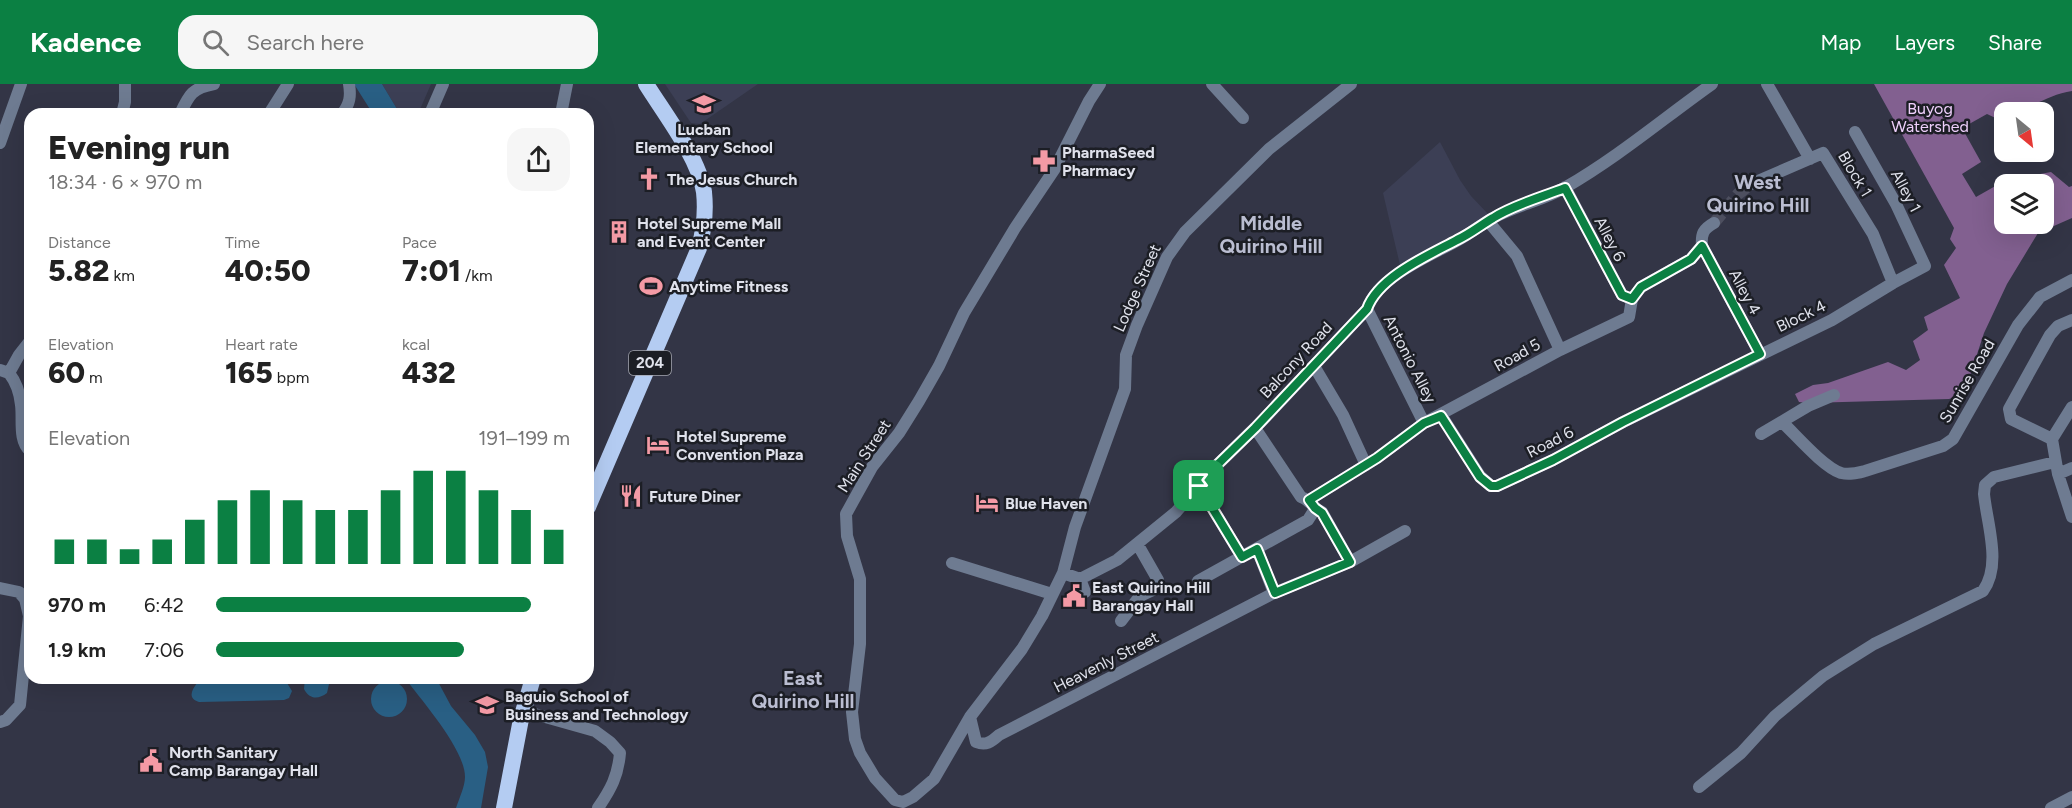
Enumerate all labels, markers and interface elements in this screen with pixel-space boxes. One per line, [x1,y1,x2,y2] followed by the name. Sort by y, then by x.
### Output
[178,15,598,69] search box
[30,25,142,59] text: Kadence
[199,26,232,59] icon: search
[247,29,364,56] text: Search here
[1821,30,1861,55] text: Map
[1894,30,1955,55] text: Layers
[1988,30,2042,55] text: Share
[691,91,717,117] school or university icon: Lucban Elementary School
[1891,99,1969,136] park label: Buyog Watershed
[1994,102,2054,162] north arrow
[1994,102,2054,234] map controls
[635,120,773,157] place label: Lucban Elementary School
[48,128,230,167] text: Evening run
[507,128,570,191] button: share
[1062,143,1155,180] place label: PharmaSeed Pharmacy
[1031,148,1057,174] pharmacy icon: PharmaSeed Pharmacy
[1834,148,1876,200] street label: Block 1
[636,166,662,192] church icon: The Jesus Church
[1887,167,1925,215] street label: Alley 1
[48,170,202,194] text: 18:34 · 6 × 970 m
[667,170,797,189] place label: The Jesus Church
[1706,170,1810,217] district label: West Quirino Hill
[1994,174,2054,234] button: layers
[1219,211,1323,258] district label: Middle Quirino Hill
[1590,213,1630,265] street label: Alley 6
[637,214,781,251] place label: Hotel Supreme Mall and Event Center
[606,219,632,245] building icon: Hotel Supreme Mall and Event Center
[48,233,111,252] text: Distance
[225,233,260,252] text: Time
[402,233,437,252] text: Pace
[1109,241,1165,335] street label: Lodge Street
[48,252,110,289] text: 5.82
[225,252,311,289] text: 40:50
[402,252,461,289] text: 7:01
[110,266,135,285] text: km
[461,266,493,285] text: /km
[1725,266,1765,318] street label: Alley 4
[638,273,664,299] sports icon: Anytime Fitness
[669,277,789,296] place label: Anytime Fitness
[1773,296,1829,336] street label: Block 4
[1380,312,1440,406] street label: Antonio Alley
[1256,318,1336,402] street label: Balcony Road
[48,335,114,354] text: Elevation
[225,335,298,354] text: Heart rate
[402,335,430,354] text: kcal
[1491,335,1543,375] street label: Road 5
[1935,336,1999,426] street label: Sunrise Road
[629,351,671,375] road number: 204
[48,354,85,391] text: 60
[225,354,273,391] text: 165
[402,354,456,391] text: 432
[85,368,103,387] text: m
[273,368,309,387] text: bpm
[833,416,895,496] street label: Main Street
[1523,422,1577,462] street label: Road 6
[48,426,130,450] text: Elevation
[478,426,570,450] text: 191–199 m
[676,427,803,464] place label: Hotel Supreme Convention Plaza
[645,432,671,458] hotel icon: Hotel Supreme Convention Plaza
[1173,460,1224,511] pin
[1182,469,1215,502] icon: arrive
[618,483,644,509] restaurant icon: Future Diner
[649,487,740,506] place label: Future Diner
[974,490,1000,516] hotel icon: Blue Haven
[1005,494,1087,513] place label: Blue Haven
[1092,578,1210,615] place label: East Quirino Hill Barangay Hall
[1061,583,1087,609] public building icon: East Quirino Hill Barangay Hall
[48,593,106,617] text: 970 m
[144,593,184,617] text: 6:42
[1050,627,1162,697] street label: Heavenly Street
[48,638,106,662] text: 1.9 km
[144,638,184,662] text: 7:06
[751,666,855,713] district label: East Quirino Hill
[505,687,689,724] place label: Baguio School of Business and Technology
[474,692,500,718] school or university icon: Baguio School of Business and Technology
[169,743,318,780] place label: North Sanitary Camp Barangay Hall
[138,748,164,774] public building icon: North Sanitary Camp Barangay Hall

